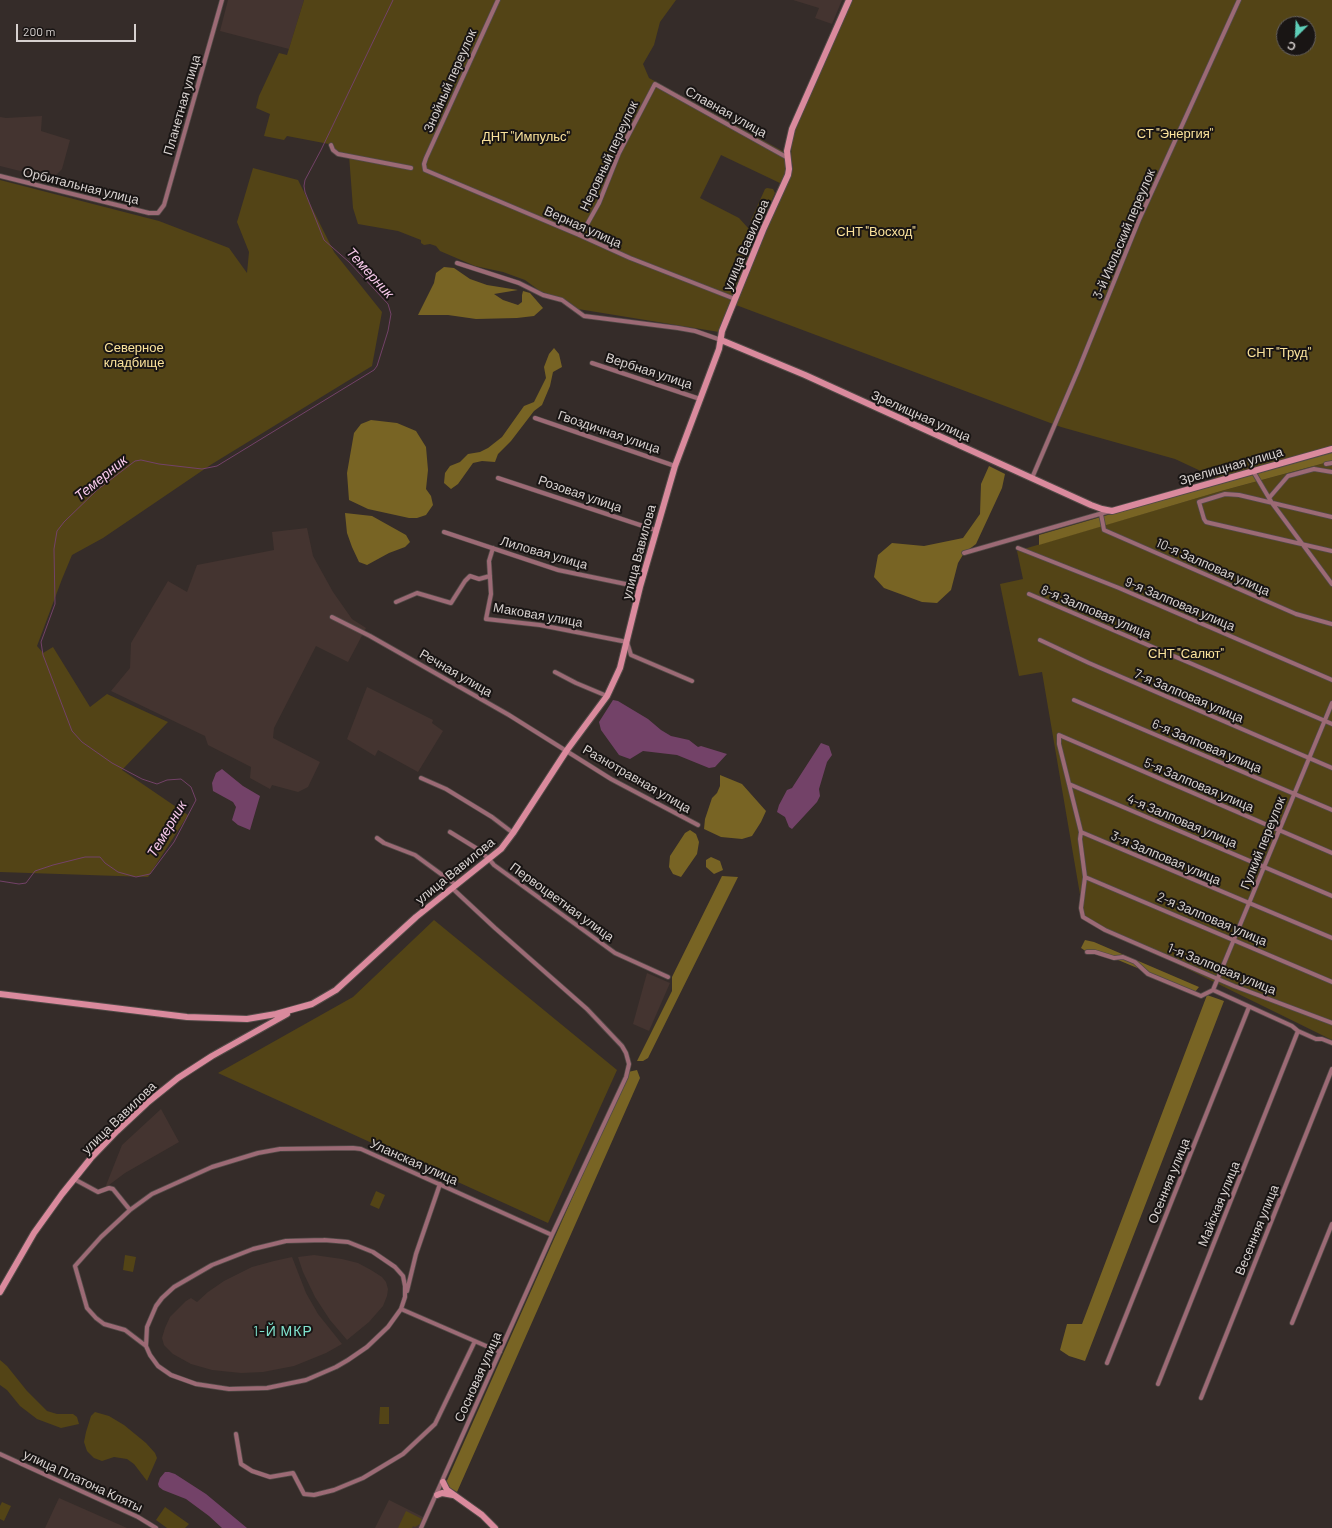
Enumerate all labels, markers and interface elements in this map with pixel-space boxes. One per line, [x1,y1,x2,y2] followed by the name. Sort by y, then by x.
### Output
[18,16,138,42] scale bar
[1276,16,1316,56] north arrow
[23,24,55,38] text: 200 m
[420,27,480,135] street label: Знойный переулок
[1285,39,1298,54] text: С
[160,53,204,157] street label: Планетная улица
[682,83,770,141] street label: Славная улица
[577,98,641,214] street label: Неровный переулок
[1137,126,1213,142] park label: СТ "Энергия"
[482,129,570,145] park label: ДНТ "Импульс"
[21,164,141,208] street label: Орбитальная улица
[1090,167,1158,301] street label: 3-й Июльский переулок
[720,197,772,293] street label: улица Вавилова
[542,203,624,251] street label: Верная улица
[836,224,916,240] park label: СНТ "Восход"
[343,244,397,302] water label: Темерник
[104,340,164,371] park label: Северное кладбище
[1247,345,1311,361] park label: СНТ "Труд"
[604,350,694,392] street label: Вербная улица
[869,387,973,445] street label: Зрелищная улица
[556,407,662,457] street label: Гвоздичная улица
[1177,444,1285,488] street label: Зрелищная улица
[71,452,131,504] water label: Темерник
[536,472,624,516] street label: Розовая улица
[619,503,659,601] street label: улица Вавилова
[499,533,589,573] street label: Лиловая улица
[1154,535,1272,599] street label: 10-я Залповая улица
[1123,574,1237,634] street label: 9-я Залповая улица
[1039,582,1153,642] street label: 8-я Залповая улица
[492,599,584,631] street label: Маковая улица
[417,646,495,700] street label: Речная улица
[1148,646,1224,662] park label: СНТ "Салют"
[1132,666,1246,726] street label: 7-я Залповая улица
[1150,716,1264,776] street label: 6-я Залповая улица
[580,742,694,816] street label: Разнотравная улица
[1142,755,1256,815] street label: 5-я Залповая улица
[1125,791,1239,851] street label: 4-я Залповая улица
[1237,795,1289,891] street label: Гулкий переулок
[144,798,190,860] water label: Темерник
[1109,828,1223,888] street label: 3-я Залповая улица
[412,834,498,908] street label: улица Вавилова
[507,859,617,945] street label: Первоцветная улица
[1155,889,1269,949] street label: 2-я Залповая улица
[1165,940,1279,998] street label: 1-я Залповая улица
[79,1079,159,1157] street label: улица Вавилова
[368,1136,460,1188] street label: Уланская улица
[1145,1136,1193,1226] street label: Осенняя улица
[1195,1159,1243,1249] street label: Майская улица
[1232,1182,1282,1278] street label: Весенняя улица
[253,1323,313,1339] district label: 1-Й МКР
[451,1330,505,1424] street label: Сосновая улица
[21,1447,145,1515] street label: улица Платона Кляты

